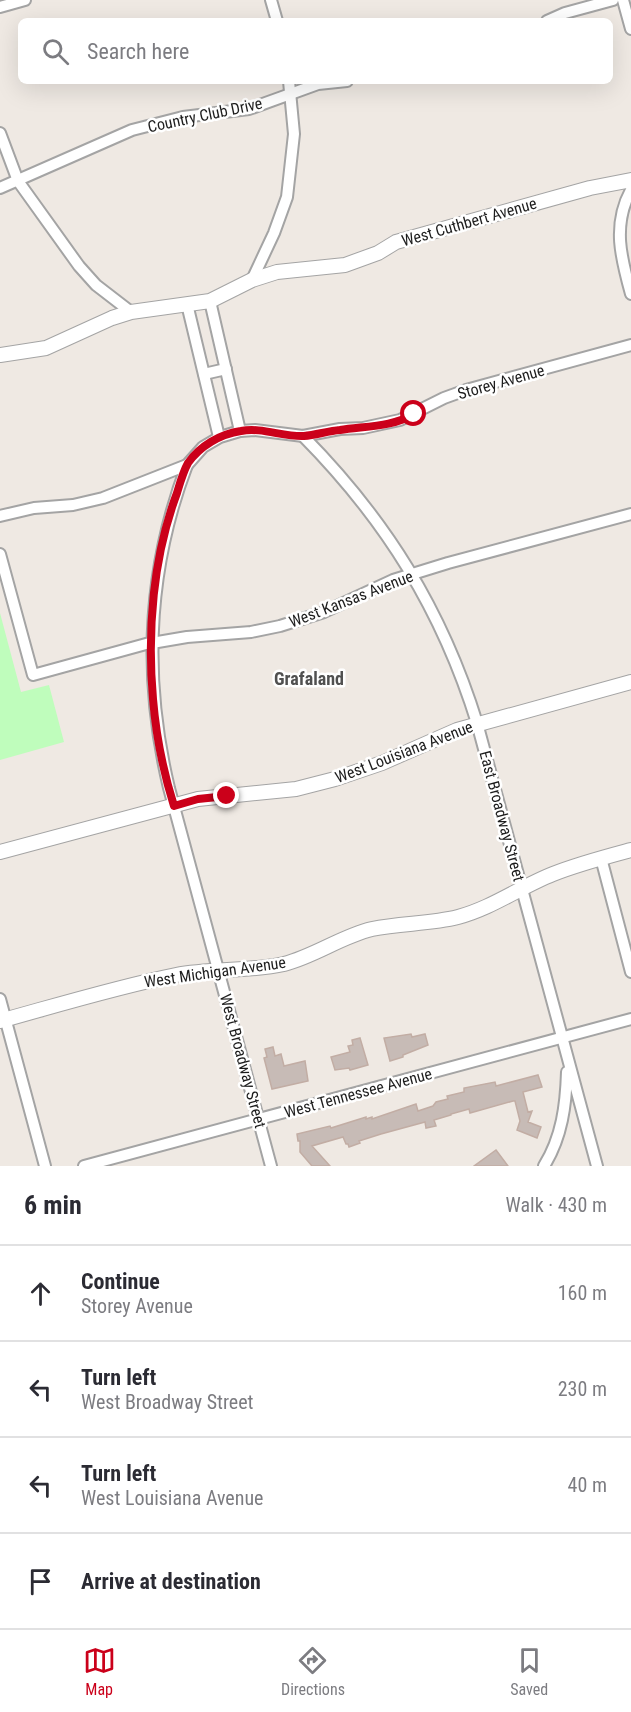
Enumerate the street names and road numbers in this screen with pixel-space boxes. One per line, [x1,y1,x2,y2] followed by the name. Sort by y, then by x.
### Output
[146,94,264,136] street label: Country Club Drive
[399,194,539,250] street label: West Cuthbert Avenue
[455,361,547,403] street label: Storey Avenue
[286,567,416,631] street label: West Kansas Avenue
[332,717,476,787] street label: West Louisiana Avenue
[475,749,529,884] street label: East Broadway Street
[143,953,287,991] street label: West Michigan Avenue
[216,992,270,1130] street label: West Broadway Street
[282,1064,434,1122] street label: West Tennessee Avenue

